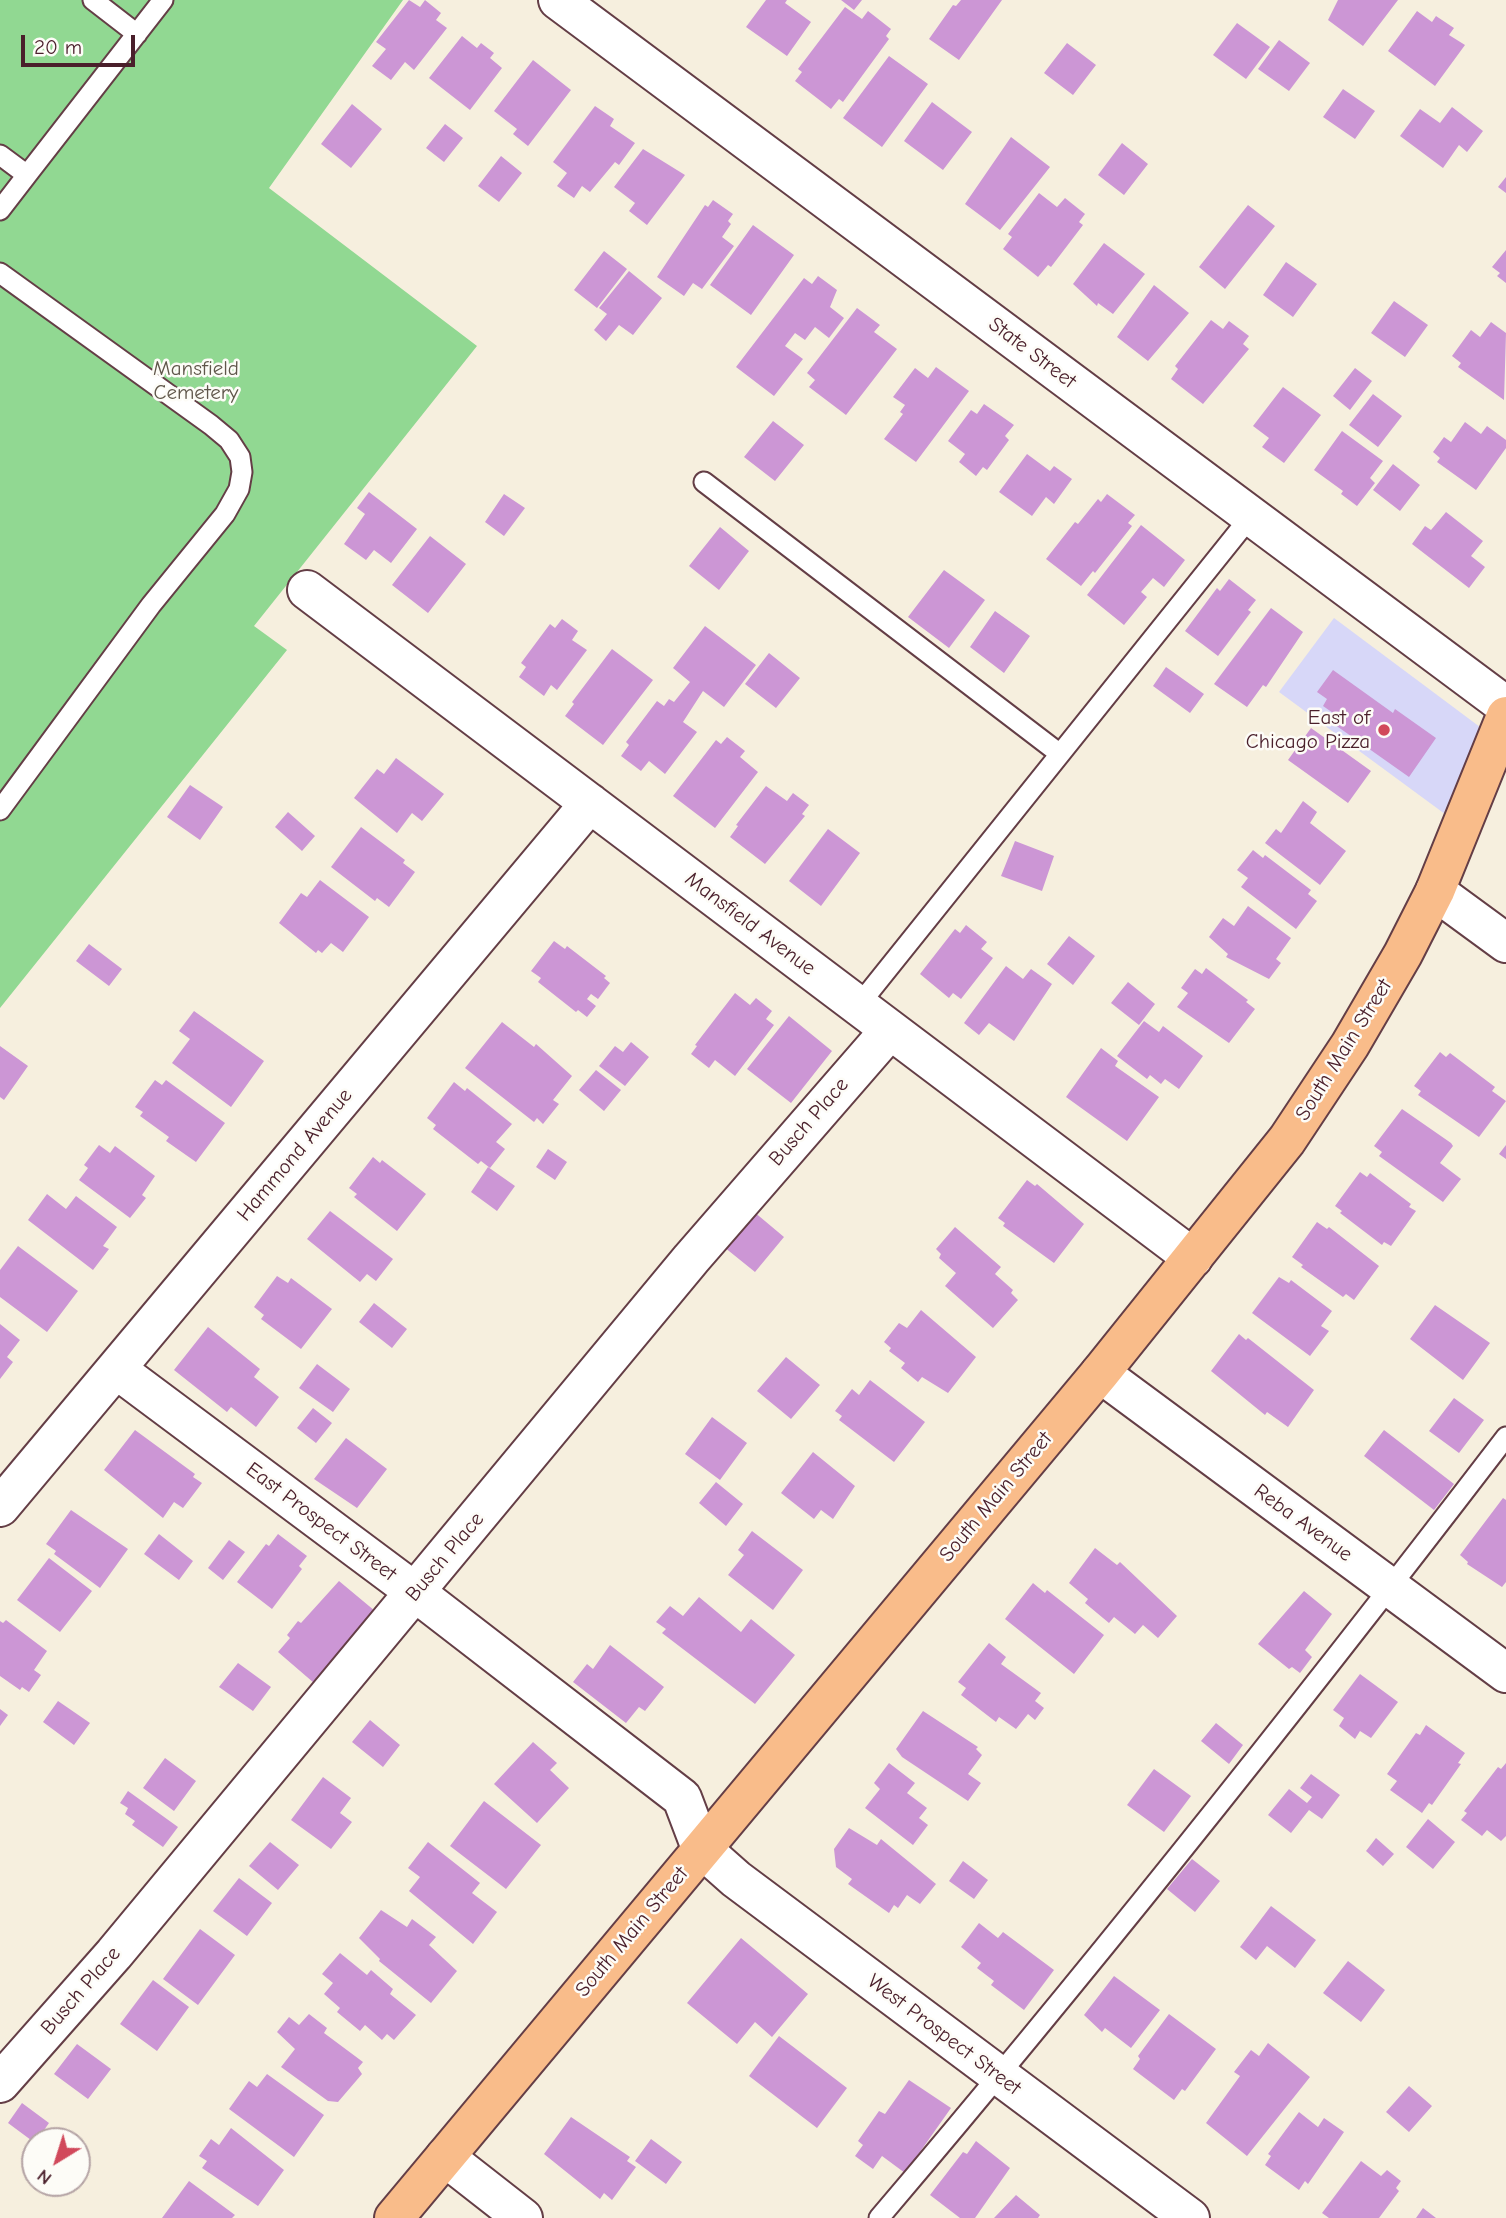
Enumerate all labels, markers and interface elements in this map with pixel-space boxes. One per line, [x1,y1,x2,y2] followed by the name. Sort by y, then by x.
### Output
[24,21,138,65] scale bar
[34,35,82,59] text: 20 m
[983,312,1081,394] street label: State Street
[153,356,239,406] park label: Mansfield Cemetery
[1246,705,1370,755] place label: East of Chicago Pizza
[1376,722,1392,738] marker: East of Chicago Pizza
[680,867,820,981] street label: Mansfield Avenue
[1290,975,1398,1125] street label: South Main Street
[764,1073,854,1171] street label: Busch Place
[232,1083,358,1227] street label: Hammond Avenue
[934,1427,1058,1567] street label: South Main Street
[241,1457,401,1587] street label: East Prospect Street
[1249,1479,1357,1567] street label: Reba Avenue
[400,1507,490,1607] street label: Busch Place
[570,1862,694,2002] street label: South Main Street
[36,1942,126,2040] street label: Busch Place
[862,1969,1026,2101] street label: West Prospect Street
[21,2127,91,2197] north arrow
[33,2164,56,2189] text: N

